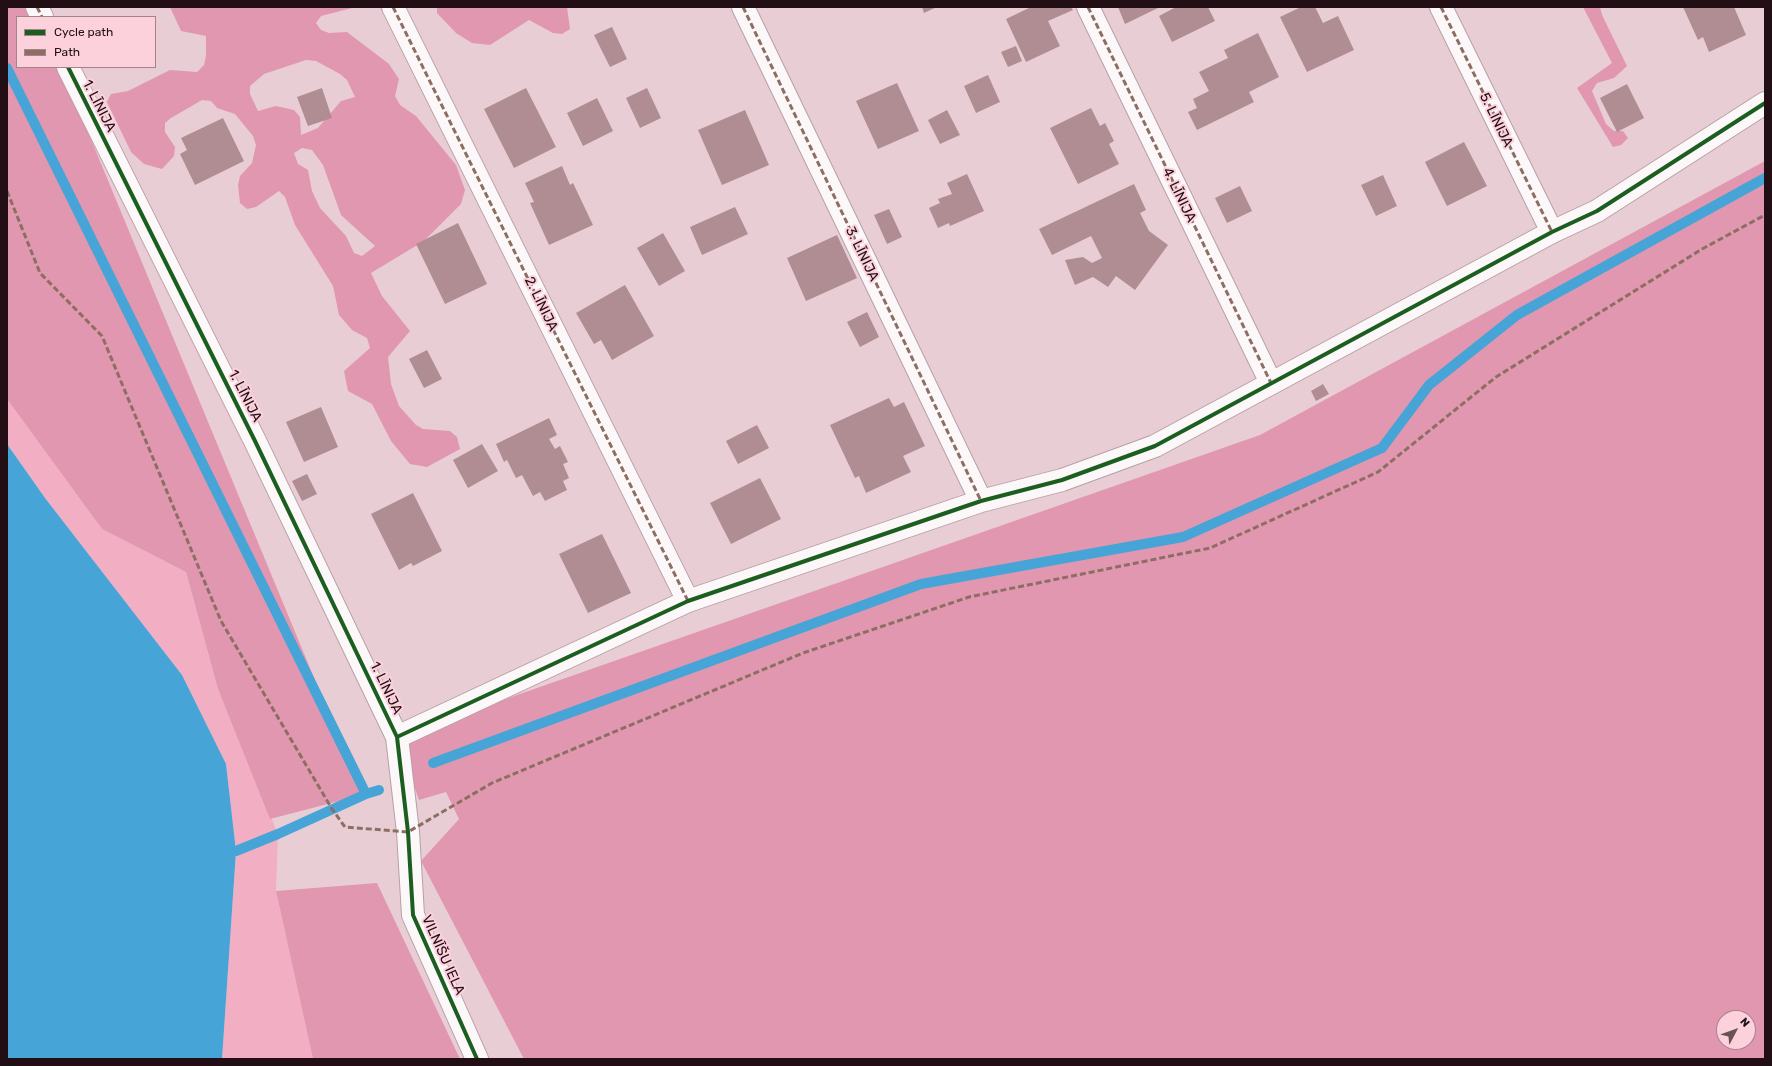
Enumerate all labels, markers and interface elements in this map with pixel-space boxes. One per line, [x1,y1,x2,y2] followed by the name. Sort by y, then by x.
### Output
[16,16,156,68] legend
[54,25,113,39] text: Cycle path
[54,45,80,59] text: Path
[79,77,119,135] street label: 1. LĪNIJA
[1476,90,1516,150] street label: 5. LĪNIJA
[1159,165,1199,225] street label: 4. LĪNIJA
[842,224,882,284] street label: 3. LĪNIJA
[521,274,561,334] street label: 2. LĪNIJA
[225,367,265,425] street label: 1. LĪNIJA
[366,659,406,717] street label: 1. LĪNIJA
[418,912,468,998] street label: VILNĪŠU IELA
[1716,1010,1756,1050] north arrow
[1737,1015,1752,1030] text: N

